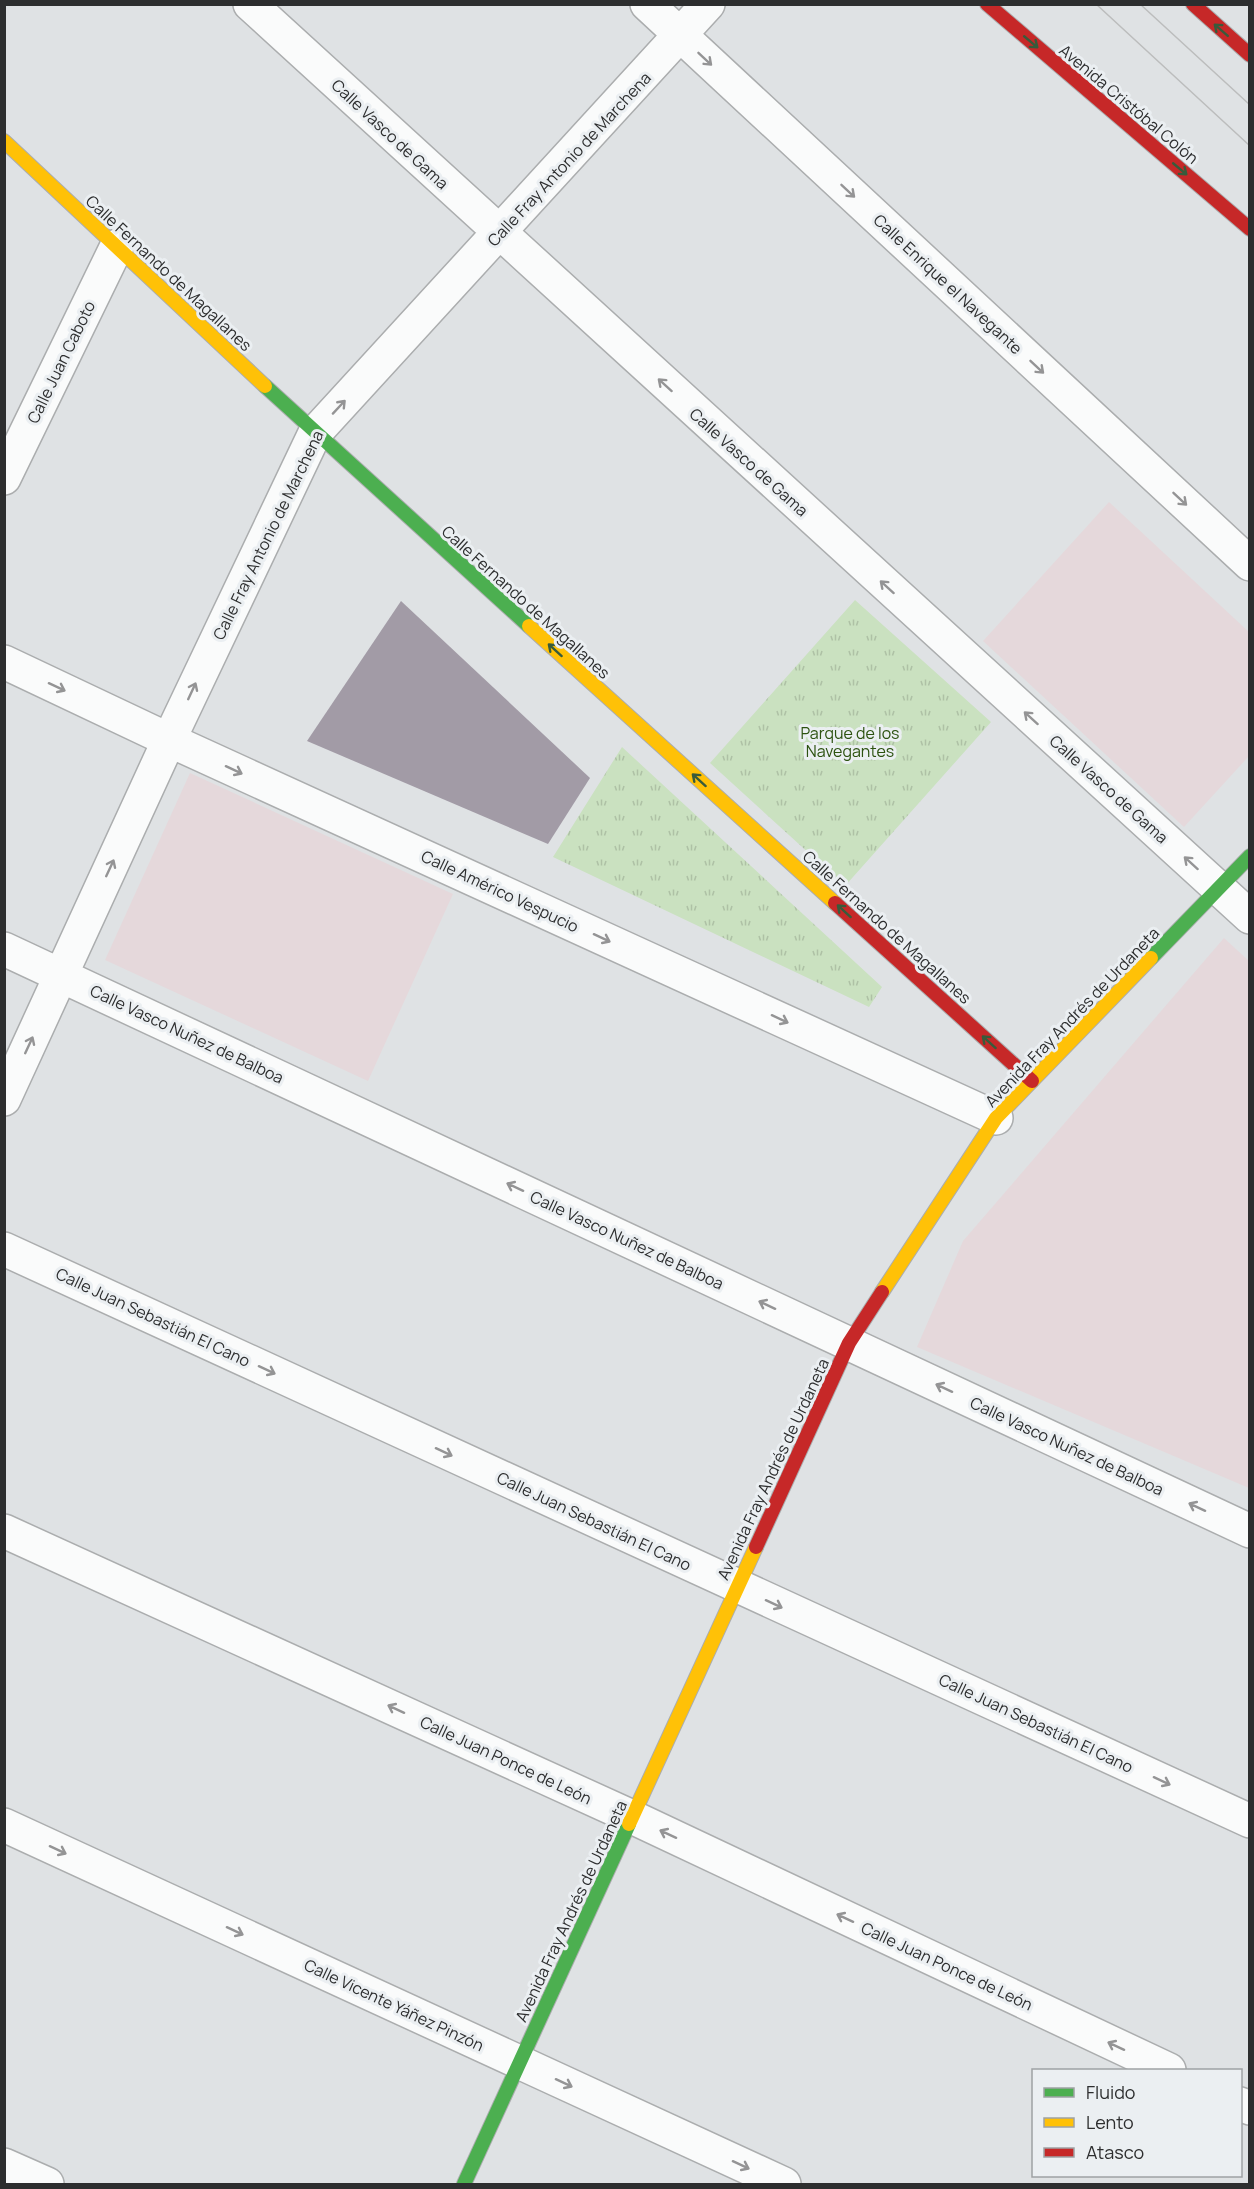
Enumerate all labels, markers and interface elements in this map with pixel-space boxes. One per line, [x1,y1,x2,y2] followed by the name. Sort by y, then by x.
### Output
[1214,23,1229,37] one-way arrow
[1023,36,1039,49] one-way arrow
[1055,39,1203,169] street label: Avenida Cristóbal Colón
[698,51,713,66] one-way arrow
[482,67,656,251] street label: Calle Fray Antonio de Marchena
[327,74,453,194] street label: Calle Vasco de Gama
[1172,162,1187,176] one-way arrow
[841,184,856,198] one-way arrow
[81,190,257,356] street label: Calle Fernando de Magallanes
[869,209,1027,359] street label: Calle Enrique el Navegante
[22,297,100,427] street label: Calle Juan Caboto
[1030,360,1045,374] one-way arrow
[658,378,673,392] one-way arrow
[332,400,346,415] one-way arrow
[685,403,813,521] street label: Calle Vasco de Gama
[208,426,328,644] street label: Calle Fray Antonio de Marchena
[1173,492,1188,507] one-way arrow
[437,520,615,684] street label: Calle Fernando de Magallanes
[880,580,895,594] one-way arrow
[547,642,562,657] one-way arrow
[48,682,66,694] one-way arrow
[186,683,198,701] one-way arrow
[1024,711,1039,725] one-way arrow
[800,722,900,762] park label: Parque de los Navegantes
[1045,730,1173,848] street label: Calle Vasco de Gama
[224,765,242,776] one-way arrow
[692,773,707,787] one-way arrow
[418,845,582,937] street label: Calle Américo Vespucio
[798,845,976,1009] street label: Calle Fernando de Magallanes
[1184,857,1199,871] one-way arrow
[105,860,116,878] one-way arrow
[837,904,852,918] one-way arrow
[980,922,1164,1112] street label: Avenida Fray Andrés de Urdaneta
[593,933,611,945] one-way arrow
[87,979,287,1089] street label: Calle Vasco Nuñez de Balboa
[770,1014,788,1026] one-way arrow
[982,1035,997,1049] one-way arrow
[24,1037,35,1055] one-way arrow
[506,1181,524,1193] one-way arrow
[527,1185,727,1295] street label: Calle Vasco Nuñez de Balboa
[52,1262,254,1372] street label: Calle Juan Sebastián El Cano
[759,1299,777,1311] one-way arrow
[712,1355,834,1583] street label: Avenida Fray Andrés de Urdaneta
[258,1365,276,1376] one-way arrow
[936,1381,954,1393] one-way arrow
[967,1391,1167,1501] street label: Calle Vasco Nuñez de Balboa
[435,1446,453,1458] one-way arrow
[493,1466,695,1576] street label: Calle Juan Sebastián El Cano
[1188,1500,1206,1512] one-way arrow
[764,1599,783,1610] one-way arrow
[935,1668,1137,1778] street label: Calle Juan Sebastián El Cano
[387,1703,405,1715] one-way arrow
[417,1710,595,1810] street label: Calle Juan Ponce de León
[1152,1775,1170,1787] one-way arrow
[510,1797,632,2025] street label: Avenida Fray Andrés de Urdaneta
[660,1828,678,1840] one-way arrow
[48,1844,66,1856] one-way arrow
[836,1911,854,1923] one-way arrow
[858,1916,1036,2016] street label: Calle Juan Ponce de León
[225,1926,243,1938] one-way arrow
[301,1954,487,2056] street label: Calle Vicente Yáñez Pinzón
[1108,2039,1126,2051] one-way arrow
[1032,2069,1242,2177] legend
[555,2078,573,2090] one-way arrow
[1086,2080,1135,2104] text: Fluido
[1086,2110,1134,2134] text: Lento
[1086,2140,1144,2164] text: Atasco
[732,2160,750,2171] one-way arrow

